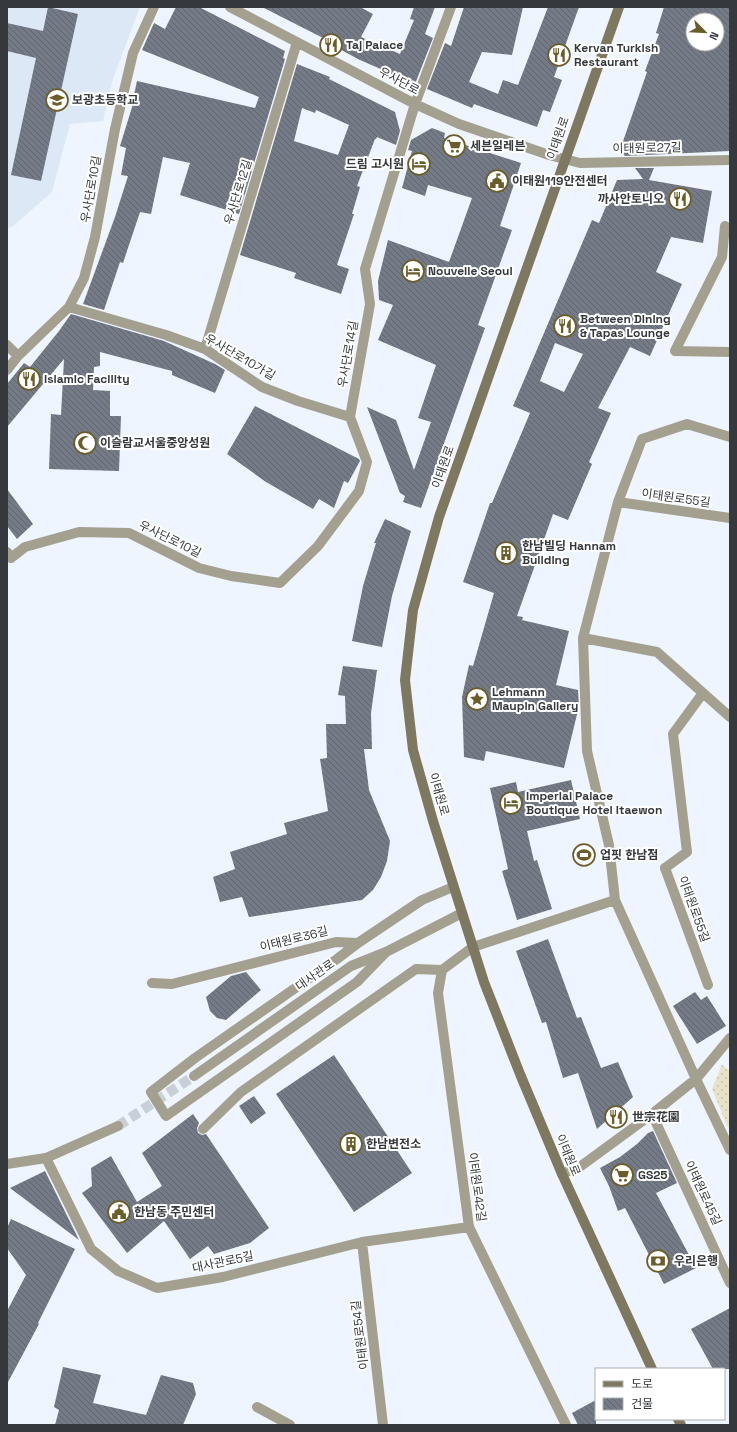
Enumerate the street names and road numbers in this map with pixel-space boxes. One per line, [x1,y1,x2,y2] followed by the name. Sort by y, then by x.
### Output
[376,64,422,98] street label: 우사단로
[543,115,573,161] street label: 이태원로
[612,139,682,157] street label: 이태원로27길
[77,154,105,224] street label: 우사단로10길
[220,157,256,227] street label: 우사단로12길
[334,319,362,389] street label: 우사단로14길
[202,330,278,384] street label: 우사단로10가길
[428,444,458,490] street label: 이태원로
[640,485,712,511] street label: 이태원로55길
[136,517,204,561] street label: 우사단로10길
[425,771,453,817] street label: 이태원로
[675,874,713,944] street label: 이태원로55길
[258,923,330,955] street label: 이태원로36길
[292,956,338,994] street label: 대사관로
[552,1132,584,1178] street label: 이태원로
[464,1151,490,1223] street label: 이태원로42길
[681,1158,725,1228] street label: 이태원로45길
[191,1248,255,1276] street label: 대사관로5길
[348,1299,372,1371] street label: 이태원로54길

